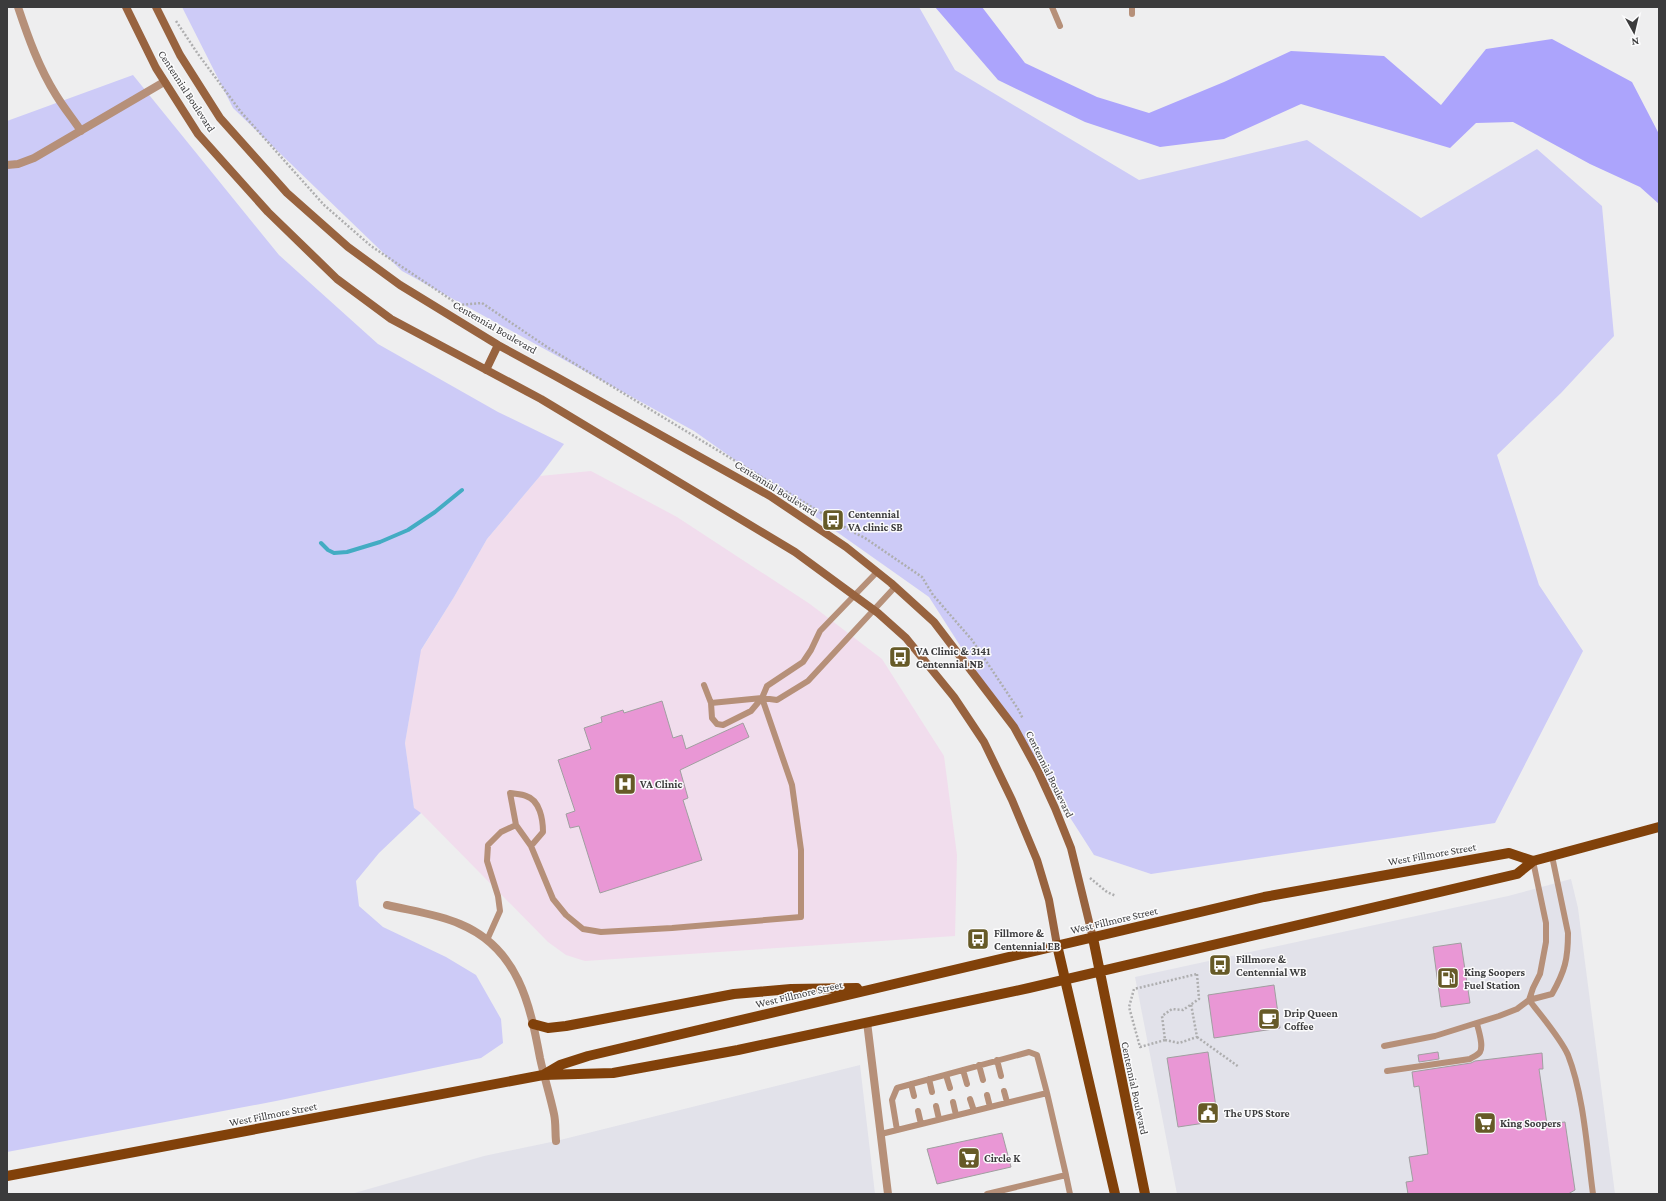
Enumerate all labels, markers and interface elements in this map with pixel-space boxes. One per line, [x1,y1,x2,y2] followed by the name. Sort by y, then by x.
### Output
[1614,12,1654,52] north arrow
[1630,35,1640,48] text: N
[156,48,218,134] street label: Centennial Boulevard
[451,298,539,356] street label: Centennial Boulevard
[733,458,820,518] street label: Centennial Boulevard
[820,507,846,533] bus stop icon: Centennial VA clinic SB
[847,508,903,533] place label: Centennial VA clinic SB
[887,644,913,670] bus stop icon: VA Clinic & 3141 Centennial NB
[915,645,990,670] place label: VA Clinic & 3141 Centennial NB
[1024,729,1076,819] street label: Centennial Boulevard
[612,771,638,797] hospital icon: VA Clinic
[639,778,682,790] place label: VA Clinic
[1387,840,1477,868] street label: West Fillmore Street
[1069,904,1159,936] street label: West Fillmore Street
[965,926,991,952] bus stop icon: Fillmore & Centennial EB
[994,927,1061,952] place label: Fillmore & Centennial EB
[1207,952,1233,978] bus stop icon: Fillmore & Centennial WB
[1236,953,1307,978] place label: Fillmore & Centennial WB
[1435,965,1461,991] fuel station icon: King Soopers Fuel Station
[1464,966,1526,991] place label: King Soopers Fuel Station
[754,978,844,1010] street label: West Fillmore Street
[1256,1006,1282,1032] cafe icon: Drip Queen Coffee
[1284,1007,1338,1032] place label: Drip Queen Coffee
[1119,1040,1151,1136] street label: Centennial Boulevard
[228,1100,318,1128] street label: West Fillmore Street
[1195,1100,1221,1126] public building icon: The UPS Store
[1224,1107,1290,1119] place label: The UPS Store
[1472,1110,1498,1136] supermarket icon: King Soopers
[1500,1117,1562,1129] place label: King Soopers
[956,1145,982,1171] supermarket icon: Circle K
[984,1152,1021,1164] place label: Circle K

